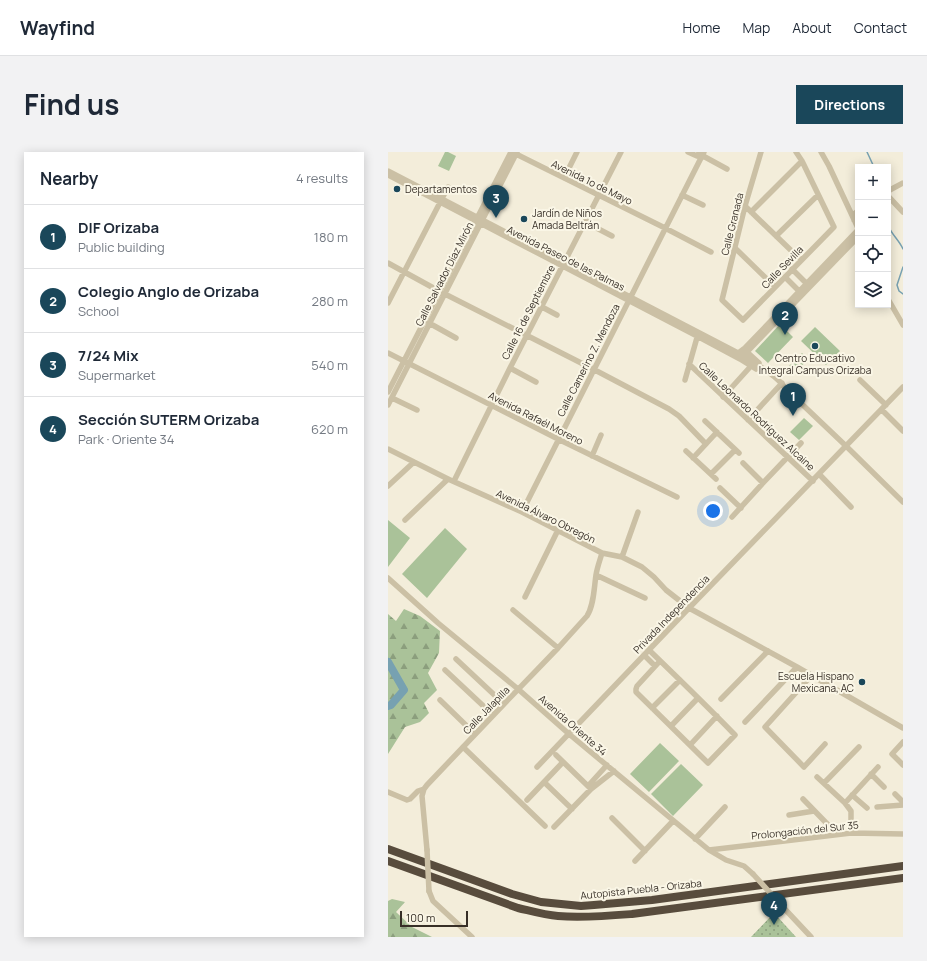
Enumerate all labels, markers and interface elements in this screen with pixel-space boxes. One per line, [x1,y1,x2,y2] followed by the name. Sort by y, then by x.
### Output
[20,15,95,41] text: Wayfind
[683,18,720,37] text: Home
[742,18,770,37] text: Map
[792,18,832,37] text: About
[854,18,907,37] text: Contact
[24,85,119,123] text: Find us
[796,85,903,124] button: Directions
[549,156,635,208] street label: Avenida 1o de Mayo
[855,164,891,308] map controls
[855,164,891,200] button: +
[40,167,98,190] text: Nearby
[296,169,348,187] text: 4 results
[405,182,477,196] place label: Departamentos
[392,184,402,194] marker: Departamentos
[483,185,509,218] pin: 3
[717,191,747,257] street label: Calle Granada
[855,200,891,236] button: −
[532,206,602,232] place label: Jardín de Niños Amada Beltrán
[519,214,529,224] marker: Jardín de Niños Amada Beltrán
[78,217,159,238] text: DIF Orizaba
[412,220,476,328] street label: Calle Salvador Díaz Mirón
[505,222,627,294] street label: Avenida Paseo de las Palmas
[50,228,56,246] text: 1
[314,228,348,246] text: 180 m
[855,236,891,272] button: locate
[78,238,165,256] text: Public building
[758,242,806,292] street label: Calle Sevilla
[498,262,558,362] street label: Calle 16 de Septiembre
[855,272,891,308] button: layers
[78,281,259,302] text: Colegio Anglo de Orizaba
[49,292,57,310] text: 2
[311,292,348,310] text: 280 m
[553,301,623,419] street label: Calle Camerino Z. Mendoza
[78,302,119,320] text: School
[772,302,798,335] pin: 2
[810,341,820,351] marker: Centro Educativo Integral Campus Orizaba
[78,345,139,366] text: 7/24 Mix
[759,351,871,377] place label: Centro Educativo Integral Campus Orizaba
[49,356,57,374] text: 3
[311,356,348,374] text: 540 m
[696,358,818,474] street label: Calle Leonardo Rodríguez Alcaine
[78,366,156,384] text: Supermarket
[780,383,806,416] pin: 1
[486,388,586,448] street label: Avenida Rafaél Moreno
[78,409,259,430] text: Sección SUTERM Orizaba
[49,420,57,438] text: 4
[311,420,348,438] text: 620 m
[78,430,174,448] text: Park · Oriente 34
[494,486,598,546] street label: Avenida Álvaro Obregón
[703,501,723,521] your location
[630,572,712,656] street label: Privada Independencia
[778,669,854,695] place label: Escuela Hispano Mexicana, AC
[857,677,867,687] marker: Escuela Hispano Mexicana, AC
[460,683,512,737] street label: Calle Jalapilla
[536,691,610,759] street label: Avenida Oriente 34
[751,817,860,843] street label: Prolongación del Sur 35
[580,876,702,902] street label: Autopista Puebla - Orizaba
[761,892,787,925] pin: 4
[400,909,468,928] scale bar
[406,910,435,925] text: 100 m

